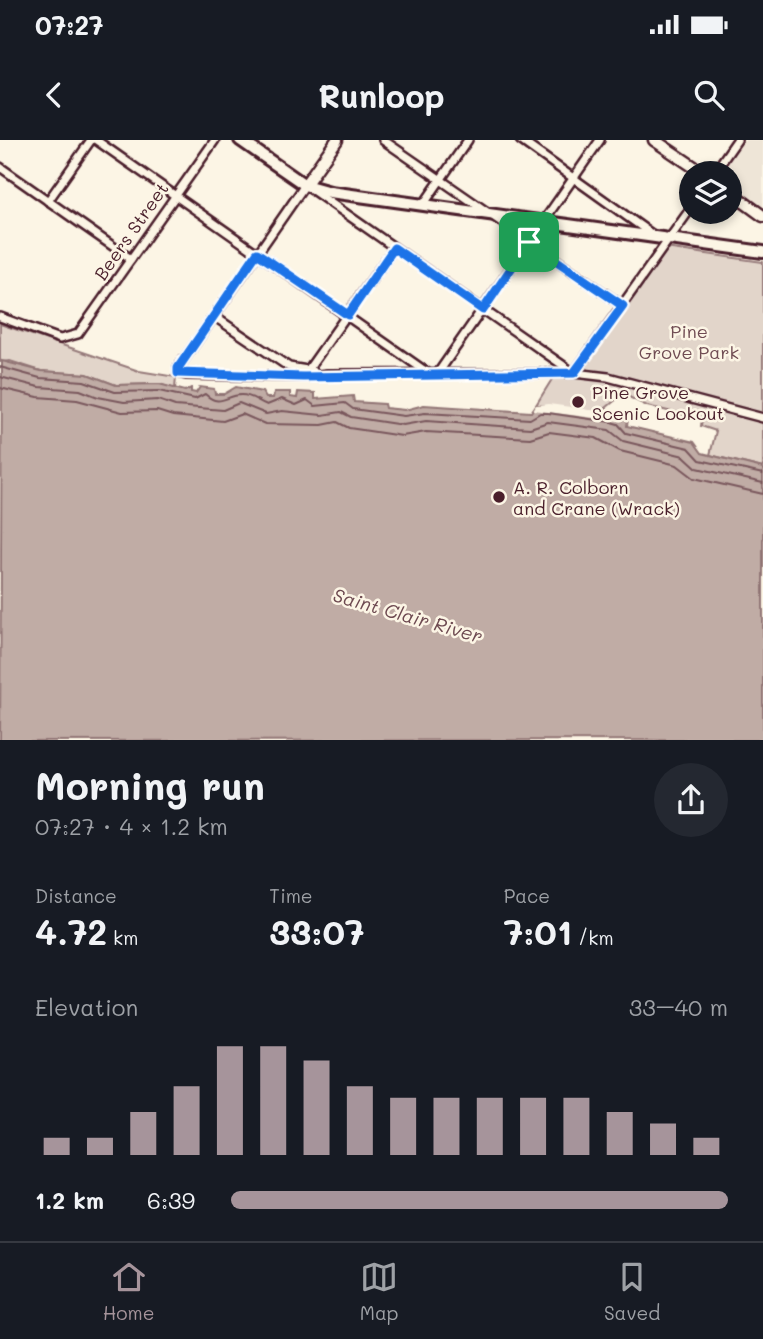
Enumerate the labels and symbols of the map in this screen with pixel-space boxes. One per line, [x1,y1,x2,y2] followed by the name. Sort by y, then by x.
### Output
[88,177,174,285] street label: Beers Street
[499,212,559,272] pin
[639,319,739,364] park label: Pine Grove Park
[592,380,725,425] place label: Pine Grove Scenic Lookout
[570,394,586,410] marker: Pine Grove Scenic Lookout
[513,475,680,520] place label: A. R. Colborn and Crane (Wrack)
[491,489,507,505] marker: A. R. Colborn and Crane (Wrack)
[330,582,486,648] water label: Saint Clair River

